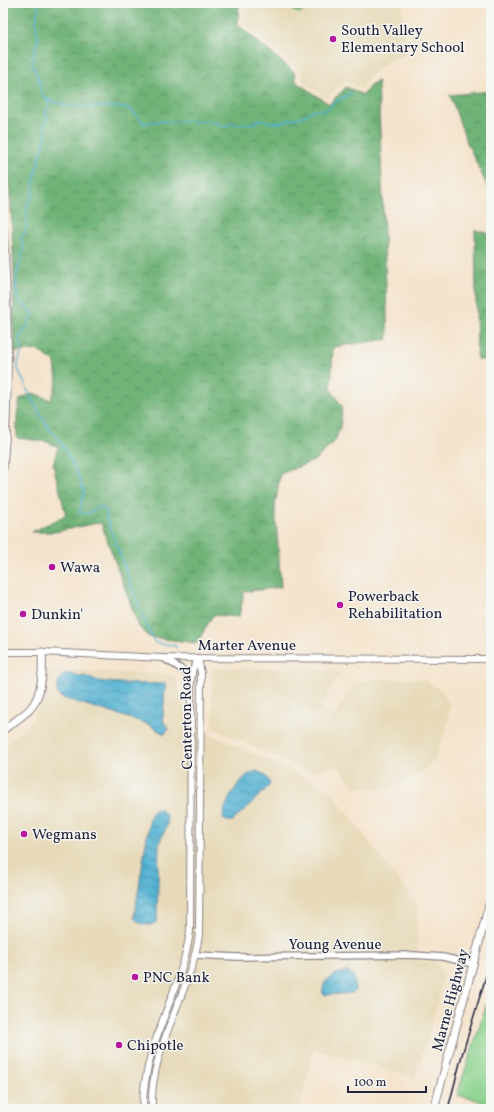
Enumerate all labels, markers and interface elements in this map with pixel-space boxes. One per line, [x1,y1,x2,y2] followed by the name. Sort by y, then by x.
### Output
[341,21,464,59] place label: South Valley Elementary School
[328,34,338,44] marker: South Valley Elementary School
[60,558,100,579] place label: Wawa
[47,562,57,572] marker: Wawa
[348,587,442,625] place label: Powerback Rehabilitation
[335,600,345,610] marker: Powerback Rehabilitation
[31,605,83,626] place label: Dunkin'
[18,609,28,619] marker: Dunkin'
[198,636,296,657] street label: Marter Avenue
[176,666,199,770] street label: Centerton Road
[32,825,97,846] place label: Wegmans
[19,829,29,839] marker: Wegmans
[288,935,382,956] street label: Young Avenue
[428,947,475,1054] street label: Marne Highway
[143,968,210,989] place label: PNC Bank
[130,972,140,982] marker: PNC Bank
[127,1036,184,1057] place label: Chipotle
[114,1040,124,1050] marker: Chipotle
[348,1068,426,1094] scale bar
[354,1075,387,1091] text: 100 m

